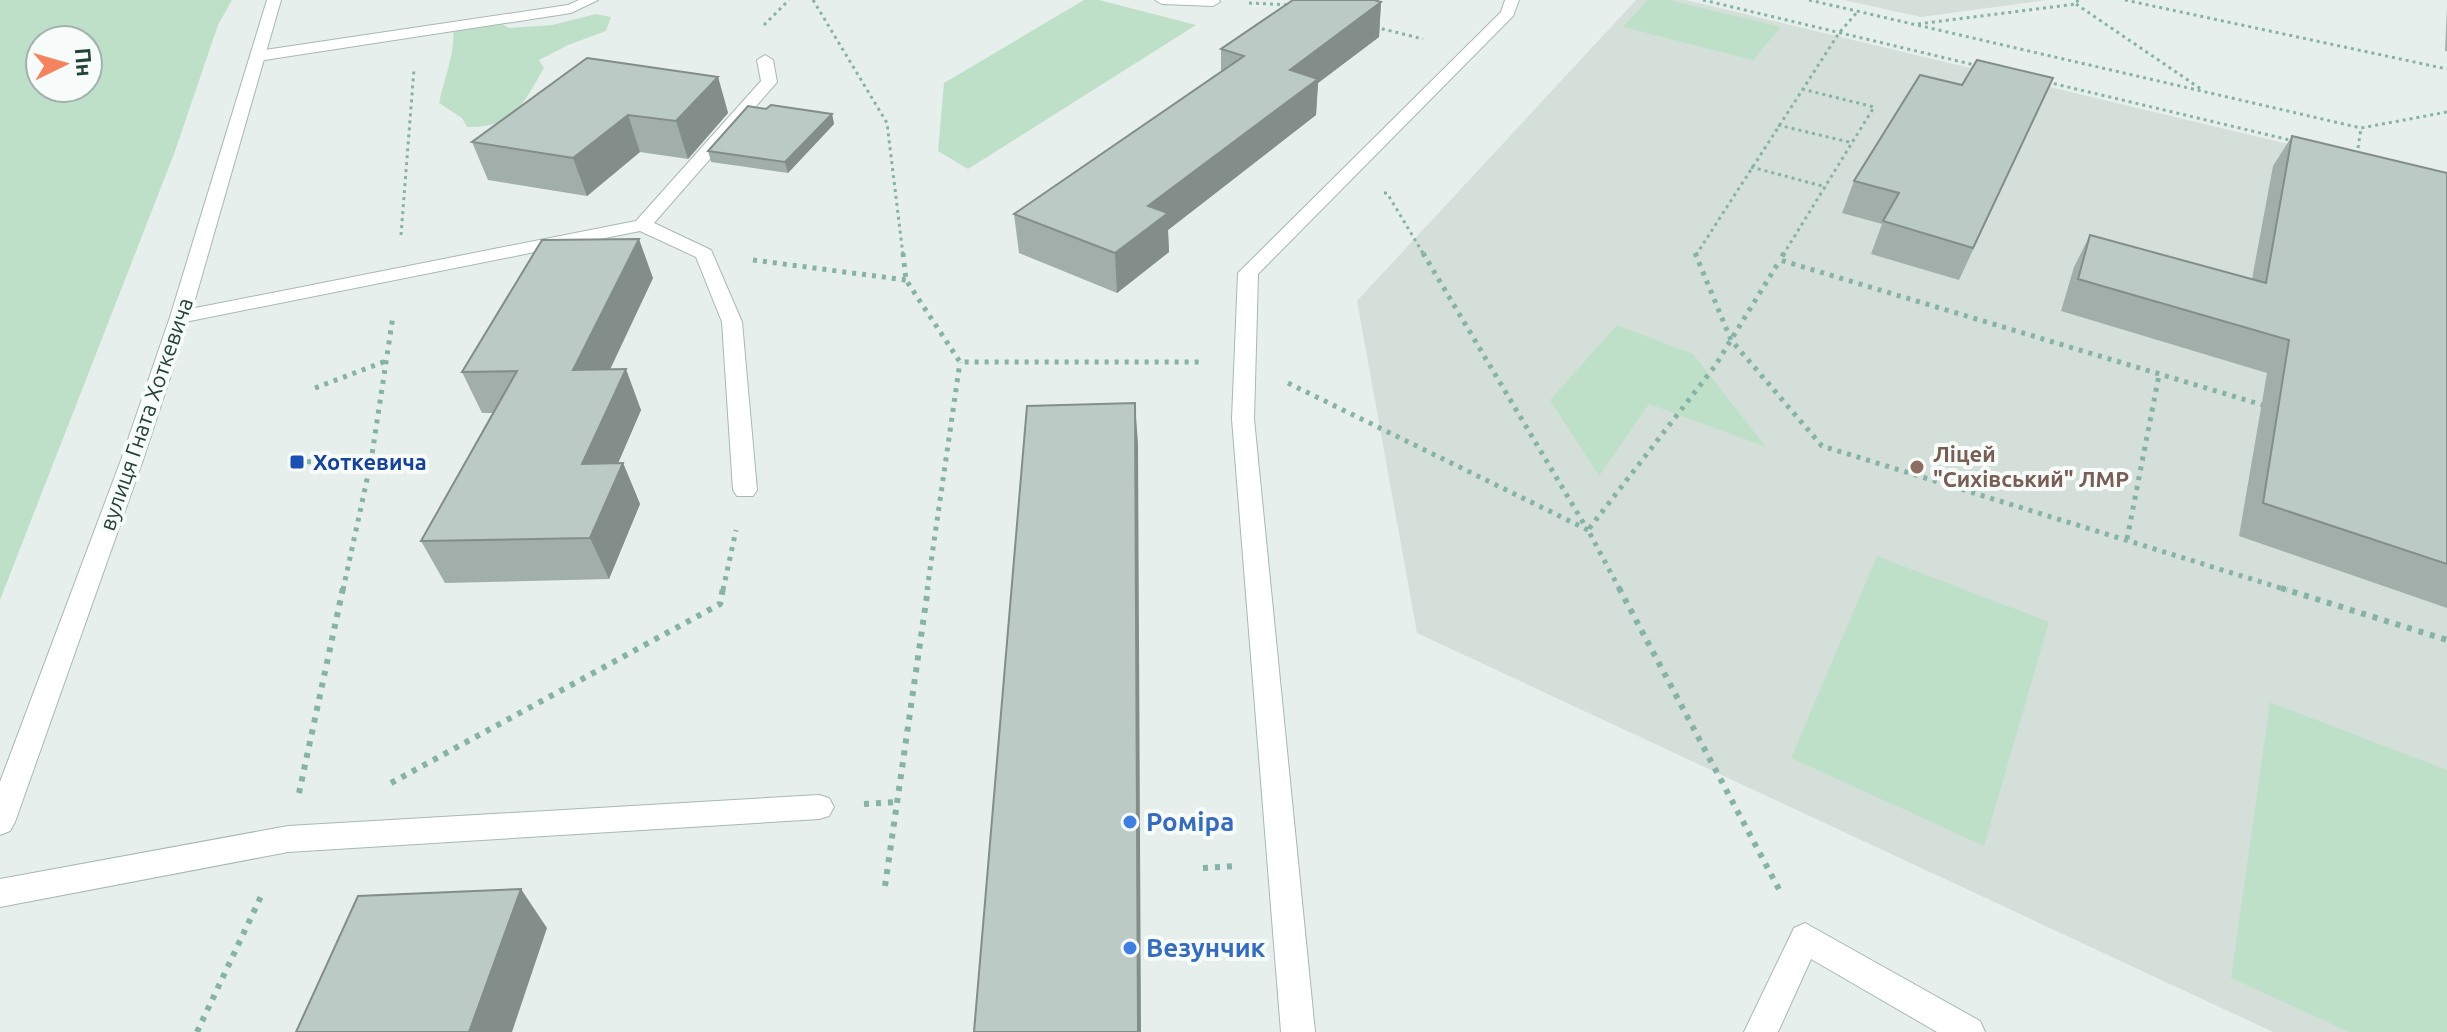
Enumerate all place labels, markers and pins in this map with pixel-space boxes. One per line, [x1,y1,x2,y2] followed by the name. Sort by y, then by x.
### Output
[1933,441,2129,491] place label: Ліцей "Сихівський" ЛМР
[313,449,427,474] place label: Хоткевича
[288,453,306,471] marker: Хоткевича
[1908,458,1926,476] marker: Ліцей "Сихівський" ЛМР
[1146,807,1234,836] place label: Роміра
[1121,813,1139,831] marker: Роміра
[1146,933,1266,962] place label: Везунчик
[1121,939,1139,957] marker: Везунчик

